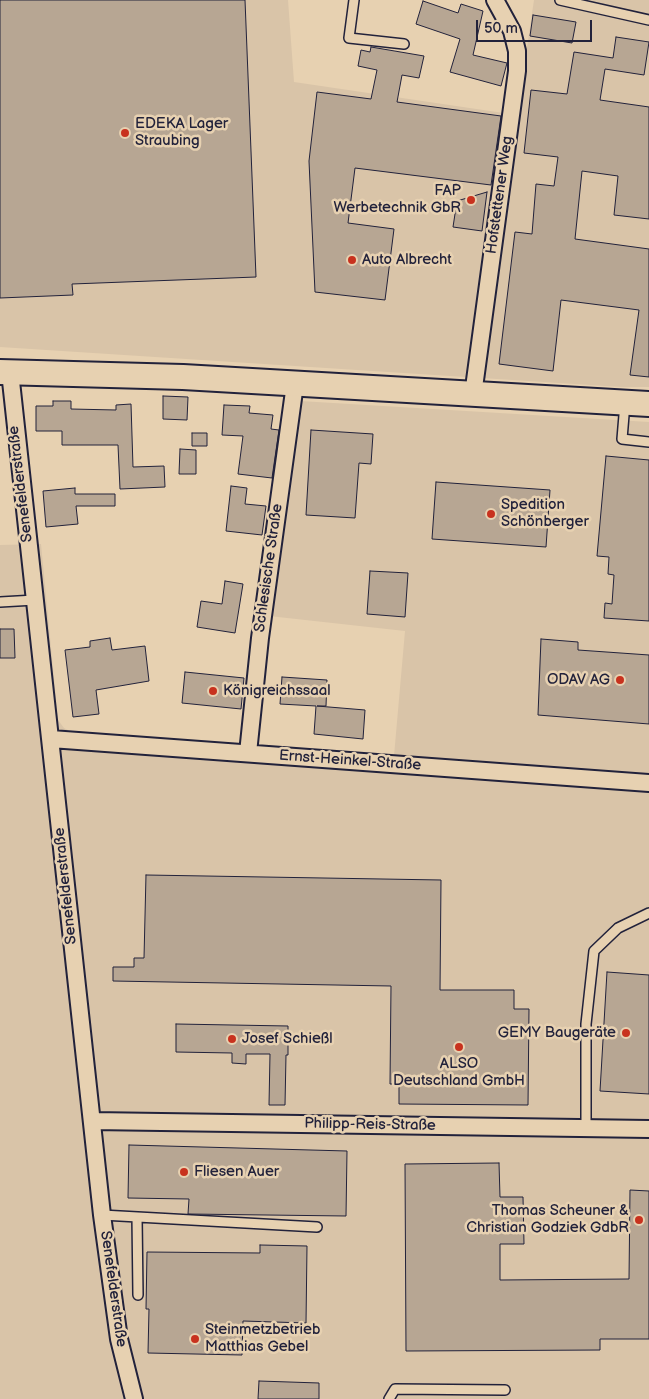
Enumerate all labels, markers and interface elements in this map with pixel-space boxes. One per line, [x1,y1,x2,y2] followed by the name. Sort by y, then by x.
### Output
[479,10,595,42] scale bar
[484,19,518,38] text: 50 m
[135,115,228,150] place label: EDEKA Lager Straubing
[119,127,131,139] marker: EDEKA Lager Straubing
[483,135,517,255] street label: Hofstettener Weg
[333,182,461,217] place label: FAP Werbetechnik GbR
[465,194,477,206] marker: FAP Werbetechnik GbR
[362,251,452,269] place label: Auto Albrecht
[346,254,358,266] marker: Auto Albrecht
[5,425,37,543] street label: Senefelderstraße
[501,496,589,531] place label: Spedition Schönberger
[251,503,287,633] street label: Schlesische Straße
[485,508,497,520] marker: Spedition Schönberger
[547,671,610,689] place label: ODAV AG
[614,674,626,686] marker: ODAV AG
[223,682,331,700] place label: Königreichssaal
[207,685,219,697] marker: Königreichssaal
[278,747,422,775] street label: Ernst-Heinkel-Straße
[51,827,81,945] street label: Senefelderstraße
[498,1024,616,1042] place label: GEMY Baugeräte
[620,1027,632,1039] marker: GEMY Baugeräte
[242,1030,333,1048] place label: Josef Schießl
[226,1033,238,1045] marker: Josef Schießl
[453,1041,465,1053] marker: ALSO Deutschland GmbH
[393,1055,525,1090] place label: ALSO Deutschland GmbH
[304,1115,436,1135] street label: Philipp-Reis-Straße
[194,1163,279,1181] place label: Fliesen Auer
[178,1166,190,1178] marker: Fliesen Auer
[466,1202,629,1237] place label: Thomas Scheuner & Christian Godziek GdbR
[633,1214,645,1226] marker: Thomas Scheuner & Christian Godziek GdbR
[96,1230,130,1348] street label: Senefelderstraße
[205,1321,320,1356] place label: Steinmetzbetrieb Matthias Gebel
[189,1333,201,1345] marker: Steinmetzbetrieb Matthias Gebel

